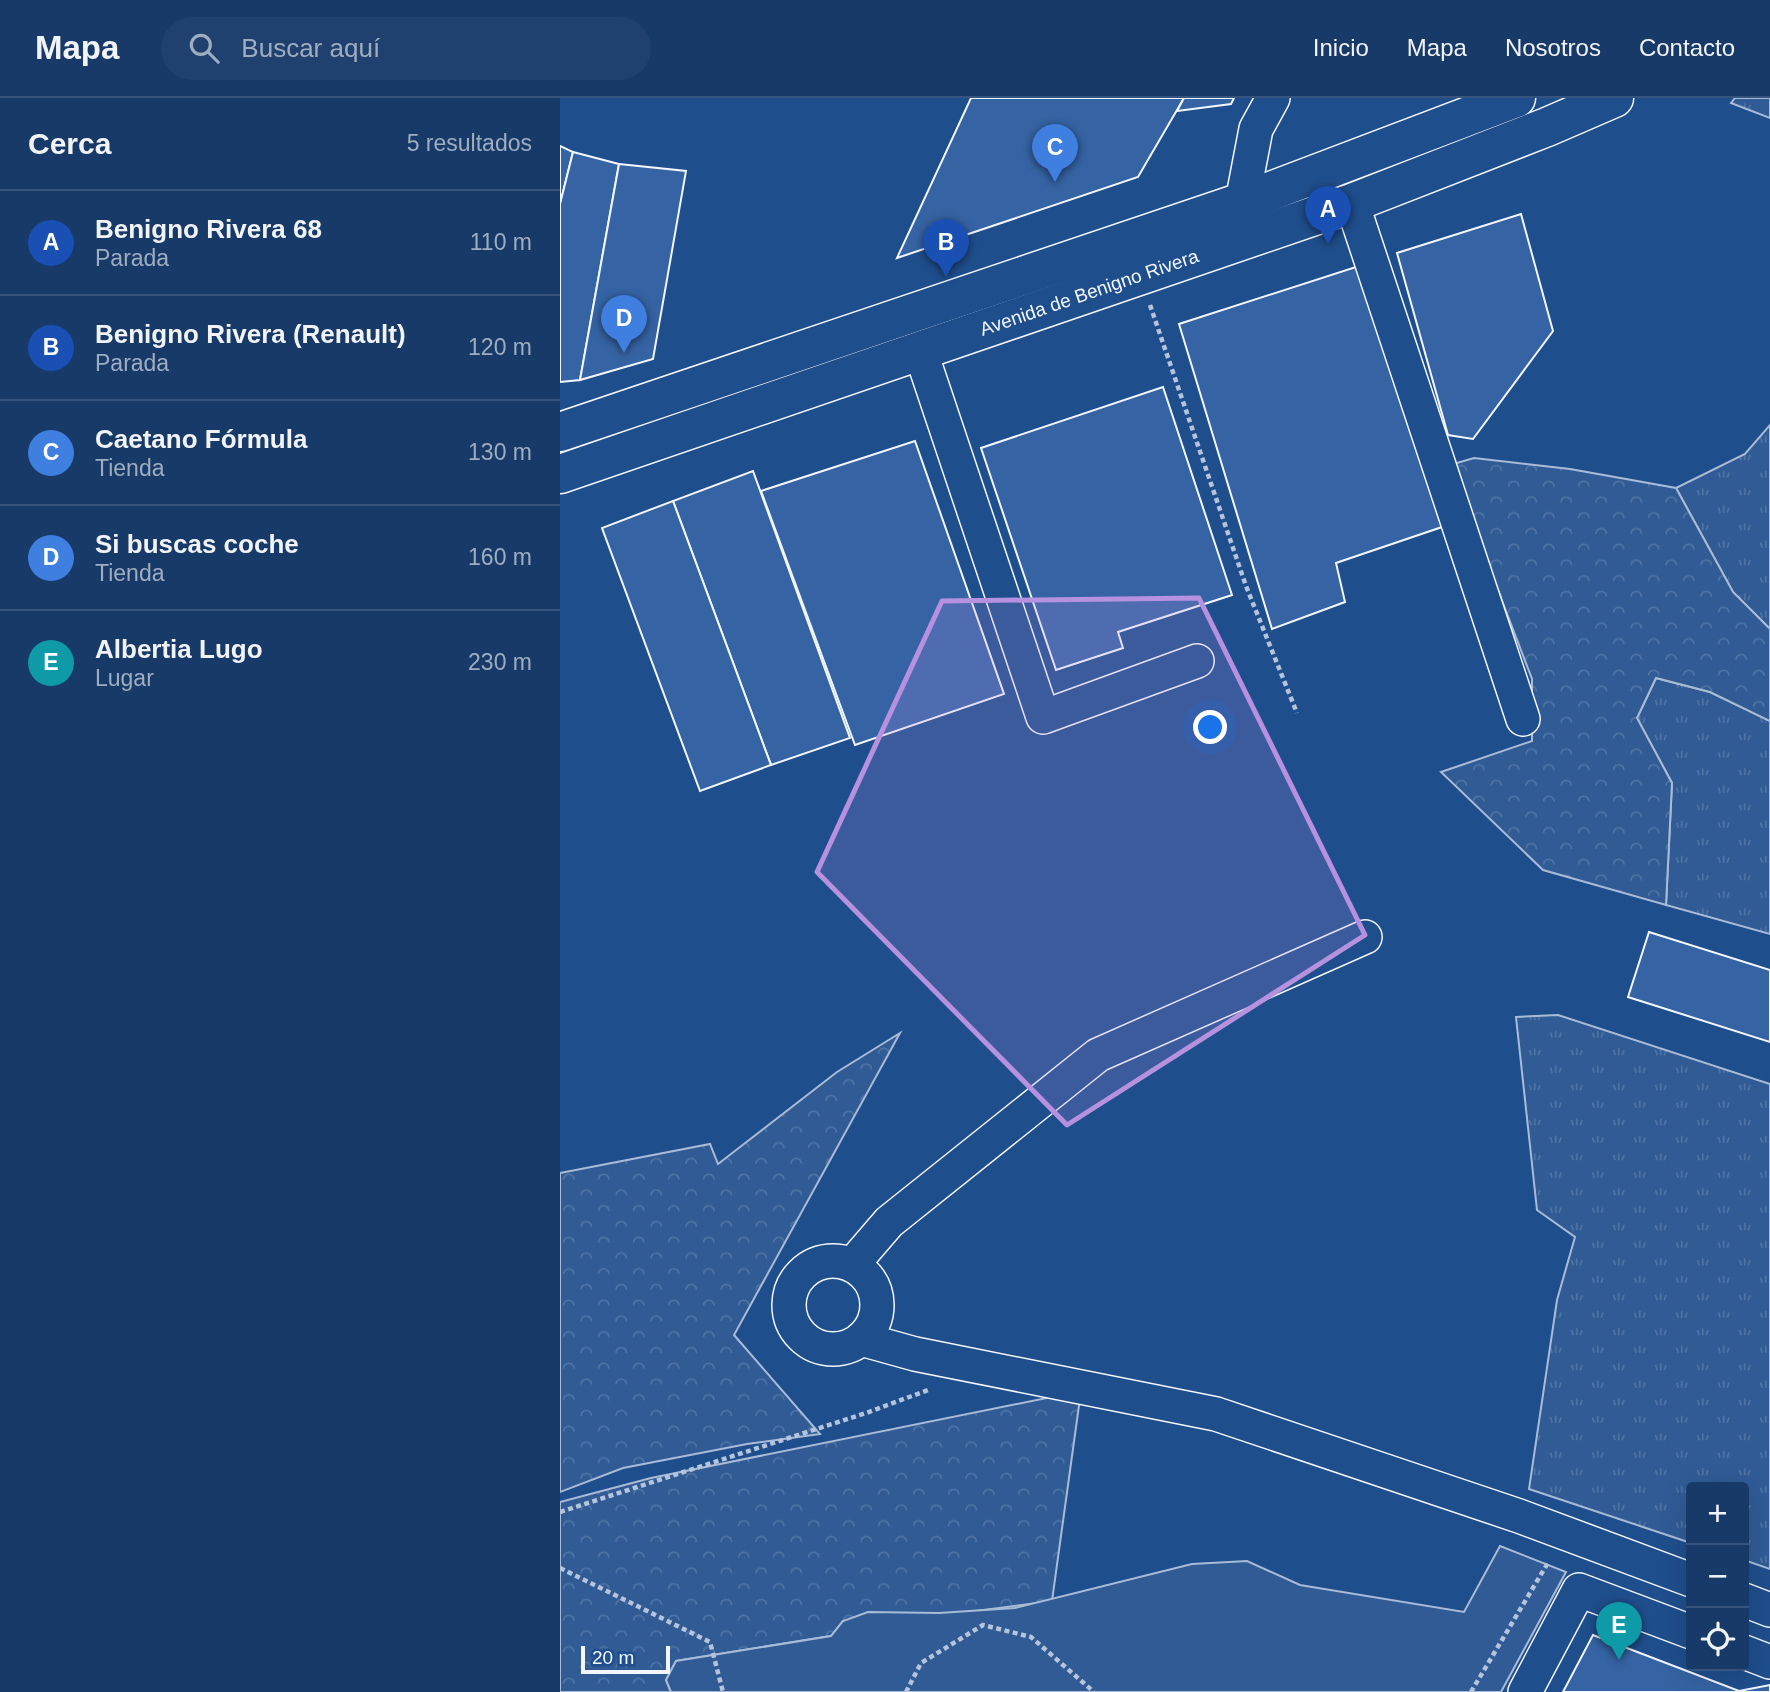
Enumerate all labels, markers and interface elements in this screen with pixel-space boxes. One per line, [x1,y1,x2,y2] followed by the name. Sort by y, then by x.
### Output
[161,17,651,80] search box
[35,29,119,66] text: Mapa
[185,29,223,67] icon: search
[241,33,380,63] text: Buscar aquí
[1313,34,1369,61] text: Inicio
[1407,34,1467,61] text: Mapa
[1505,34,1601,61] text: Nosotros
[1639,34,1735,61] text: Contacto
[1032,124,1078,182] pin: C
[28,127,111,160] text: Cerca
[407,130,532,156] text: 5 resultados
[1305,186,1351,244] pin: A
[95,214,322,244] text: Benigno Rivera 68
[923,219,969,277] pin: B
[43,229,59,255] text: A
[470,229,532,255] text: 110 m
[95,245,169,271] text: Parada
[977,245,1202,340] street label: Avenida de Benigno Rivera
[601,295,647,353] pin: D
[95,319,406,349] text: Benigno Rivera (Renault)
[43,334,59,360] text: B
[468,334,532,360] text: 120 m
[95,350,169,376] text: Parada
[95,424,307,454] text: Caetano Fórmula
[43,439,59,465] text: C
[468,439,532,465] text: 130 m
[95,455,164,481] text: Tienda
[95,529,299,559] text: Si buscas coche
[43,544,59,570] text: D
[468,544,532,570] text: 160 m
[95,560,164,586] text: Tienda
[95,634,263,664] text: Albertia Lugo
[43,649,59,675] text: E
[468,649,532,675] text: 230 m
[95,665,154,691] text: Lugar
[1193,710,1227,744] your location
[1686,1482,1749,1671] map controls
[1686,1482,1749,1545] button: +
[1686,1545,1749,1608] button: −
[1596,1602,1642,1660] pin: E
[1686,1608,1749,1671] button: locate
[581,1643,670,1675] scale bar
[592,1647,634,1668] text: 20 m

